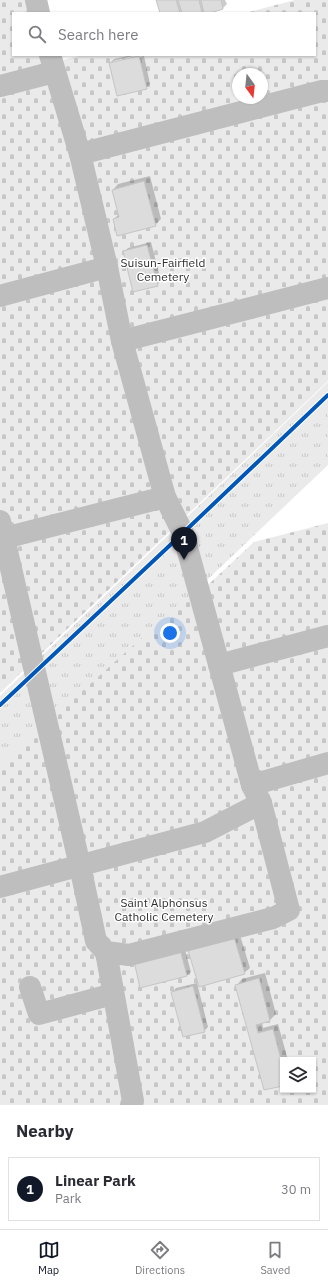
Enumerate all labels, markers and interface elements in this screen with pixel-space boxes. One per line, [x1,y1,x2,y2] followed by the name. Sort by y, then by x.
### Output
[12,12,316,56] search box
[26,23,48,45] icon: search
[58,25,138,44] text: Search here
[232,68,268,104] north arrow
[121,255,205,284] park label: Suisun-Fairfield Cemetery
[171,527,197,560] pin: 1
[160,623,180,643] your location
[114,895,214,924] park label: Saint Alphonsus Catholic Cemetery
[280,1057,316,1093] map controls
[280,1057,316,1093] button: layers
[16,1120,74,1142] text: Nearby
[55,1171,136,1190] text: Linear Park
[26,1181,34,1198] text: 1
[281,1181,311,1198] text: 30 m
[55,1190,81,1207] text: Park
[38,1239,60,1277] tab: Map
[135,1239,185,1277] tab: Directions
[260,1239,290,1277] tab: Saved

